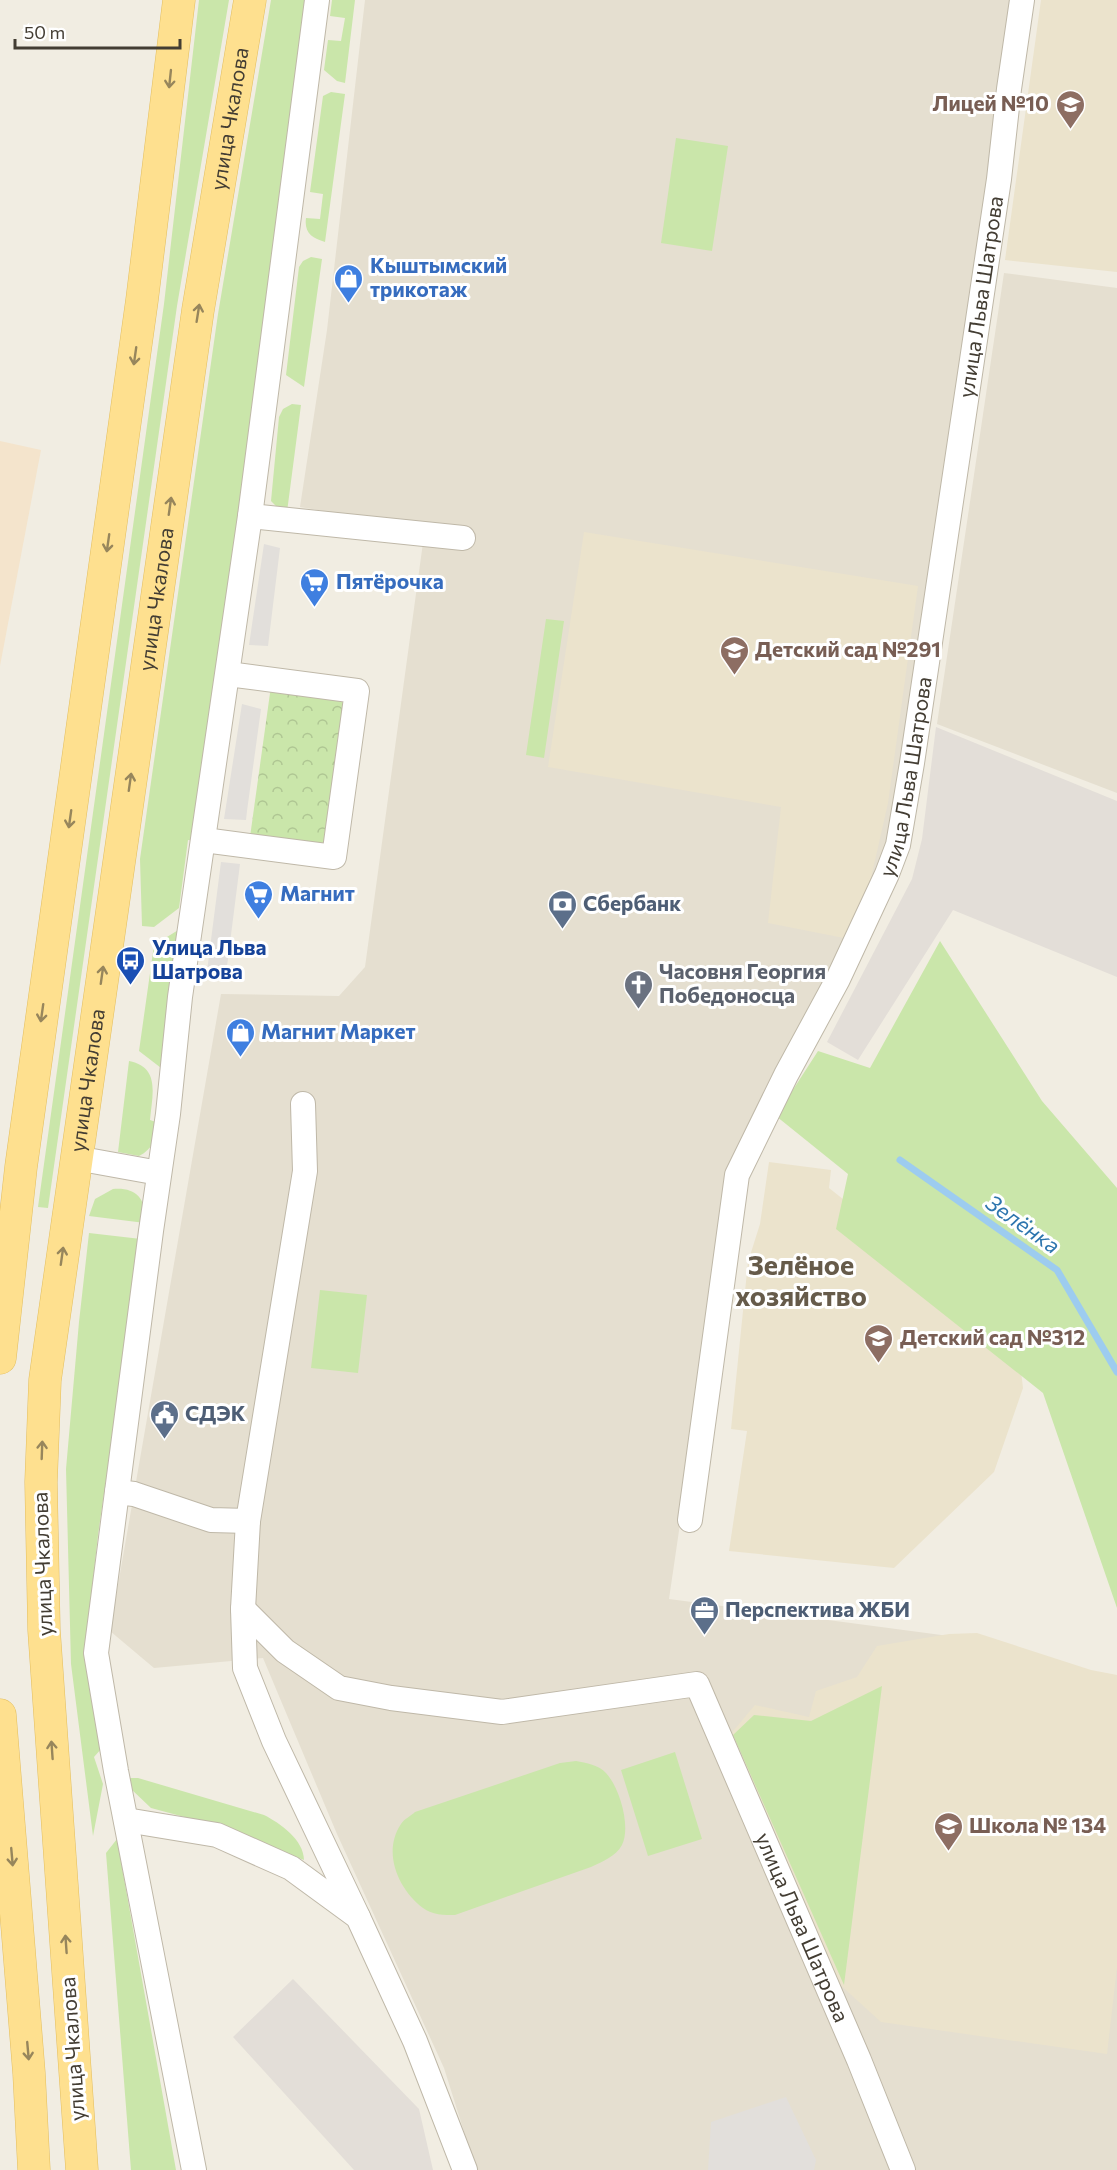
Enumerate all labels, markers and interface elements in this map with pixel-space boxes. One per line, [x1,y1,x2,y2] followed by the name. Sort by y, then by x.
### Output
[15,12,180,50] scale bar
[24,21,65,43] text: 50 m
[204,45,253,192] street label: улица Чкалова
[164,69,175,88] one-way arrow
[1054,88,1086,130] school or university icon: Лицей №10
[932,90,1049,115] place label: Лицей №10
[953,194,1007,399] street label: улица Льва Шатрова
[370,252,507,301] place label: Кыштымский трикотаж
[333,262,365,304] shop icon: Кыштымский трикотаж
[192,304,203,324] one-way arrow
[129,345,140,365] one-way arrow
[164,497,175,517] one-way arrow
[133,526,178,672] street label: улица Чкалова
[103,533,114,553] one-way arrow
[299,566,331,608] supermarket icon: Пятёрочка
[336,568,444,593] place label: Пятёрочка
[718,634,750,676] school or university icon: Детский сад №291
[755,636,941,661] place label: Детский сад №291
[873,675,936,880] street label: улица Льва Шатрова
[125,773,136,793] one-way arrow
[64,809,75,829] one-way arrow
[243,878,275,920] supermarket icon: Магнит
[280,880,355,905] place label: Магнит
[546,888,578,930] bank icon: Сбербанк
[583,890,681,915] place label: Сбербанк
[152,934,267,983] place label: Улица Льва Шатрова
[115,944,147,986] bus stop icon: Улица Льва Шатрова
[659,958,826,1007] place label: Часовня Георгия Победоносца
[97,966,108,986] one-way arrow
[622,968,654,1010] church icon: Часовня Георгия Победоносца
[37,1002,48,1022] one-way arrow
[64,1007,109,1154] street label: улица Чкалова
[224,1016,256,1058] shop icon: Магнит Маркет
[261,1018,416,1043] place label: Магнит Маркет
[981,1188,1066,1259] water label: Зелёнка
[57,1247,68,1267] one-way arrow
[735,1248,867,1312] district label: Зелёное хозяйство
[863,1322,895,1364] school or university icon: Детский сад №312
[900,1324,1085,1349] place label: Детский сад №312
[148,1398,180,1440] public building icon: СДЭК
[185,1400,246,1425] place label: СДЭК
[36,1440,48,1460] one-way arrow
[26,1491,57,1637] street label: улица Чкалова
[688,1594,720,1636] office icon: Перспектива ЖБИ
[725,1596,910,1621] place label: Перспектива ЖБИ
[47,1740,58,1760] one-way arrow
[932,1810,964,1852] school or university icon: Школа № 134
[969,1812,1106,1837] place label: Школа № 134
[752,1829,855,2026] street label: улица Льва Шатрова
[6,1847,17,1867] one-way arrow
[60,1935,71,1955] one-way arrow
[54,1976,89,2122] street label: улица Чкалова
[22,2041,33,2061] one-way arrow

